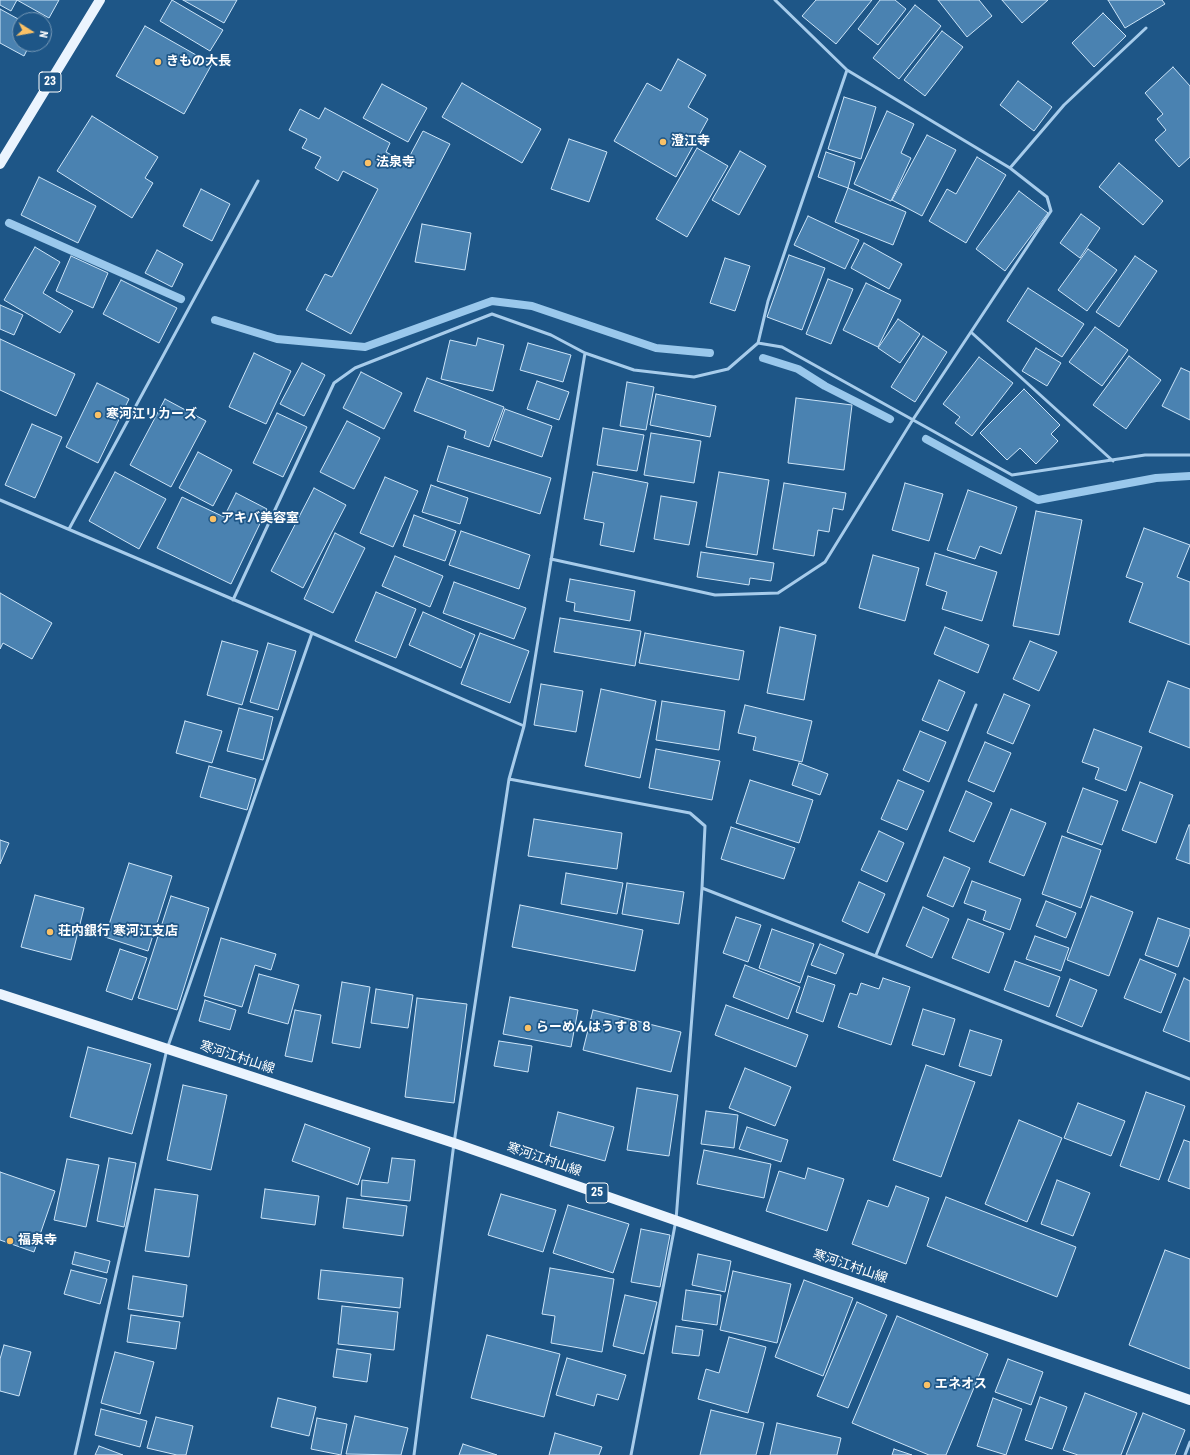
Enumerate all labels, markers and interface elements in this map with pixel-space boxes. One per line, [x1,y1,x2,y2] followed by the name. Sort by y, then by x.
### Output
[12,12,52,52] north arrow
[36,30,50,39] text: N
[166,54,231,70] place label: きもの大長
[153,57,163,67] marker: きもの大長
[39,72,61,92] road number: 23
[671,134,710,150] place label: 澄江寺
[658,137,668,147] marker: 澄江寺
[376,155,415,171] place label: 法泉寺
[363,158,373,168] marker: 法泉寺
[106,407,197,423] place label: 寒河江リカーズ
[93,410,103,420] marker: 寒河江リカーズ
[221,511,299,527] place label: アキバ美容室
[208,514,218,524] marker: アキバ美容室
[58,924,178,940] place label: 荘内銀行 寒河江支店
[45,927,55,937] marker: 荘内銀行 寒河江支店
[536,1020,653,1036] place label: らーめんはうす８８
[523,1023,533,1033] marker: らーめんはうす８８
[197,1039,277,1077] street label: 寒河江村山線
[505,1140,583,1180] street label: 寒河江村山線
[586,1183,608,1203] road number: 25
[18,1233,57,1249] place label: 福泉寺
[5,1236,15,1246] marker: 福泉寺
[811,1247,889,1287] street label: 寒河江村山線
[935,1377,987,1393] place label: エネオス
[922,1380,932,1390] marker: エネオス

